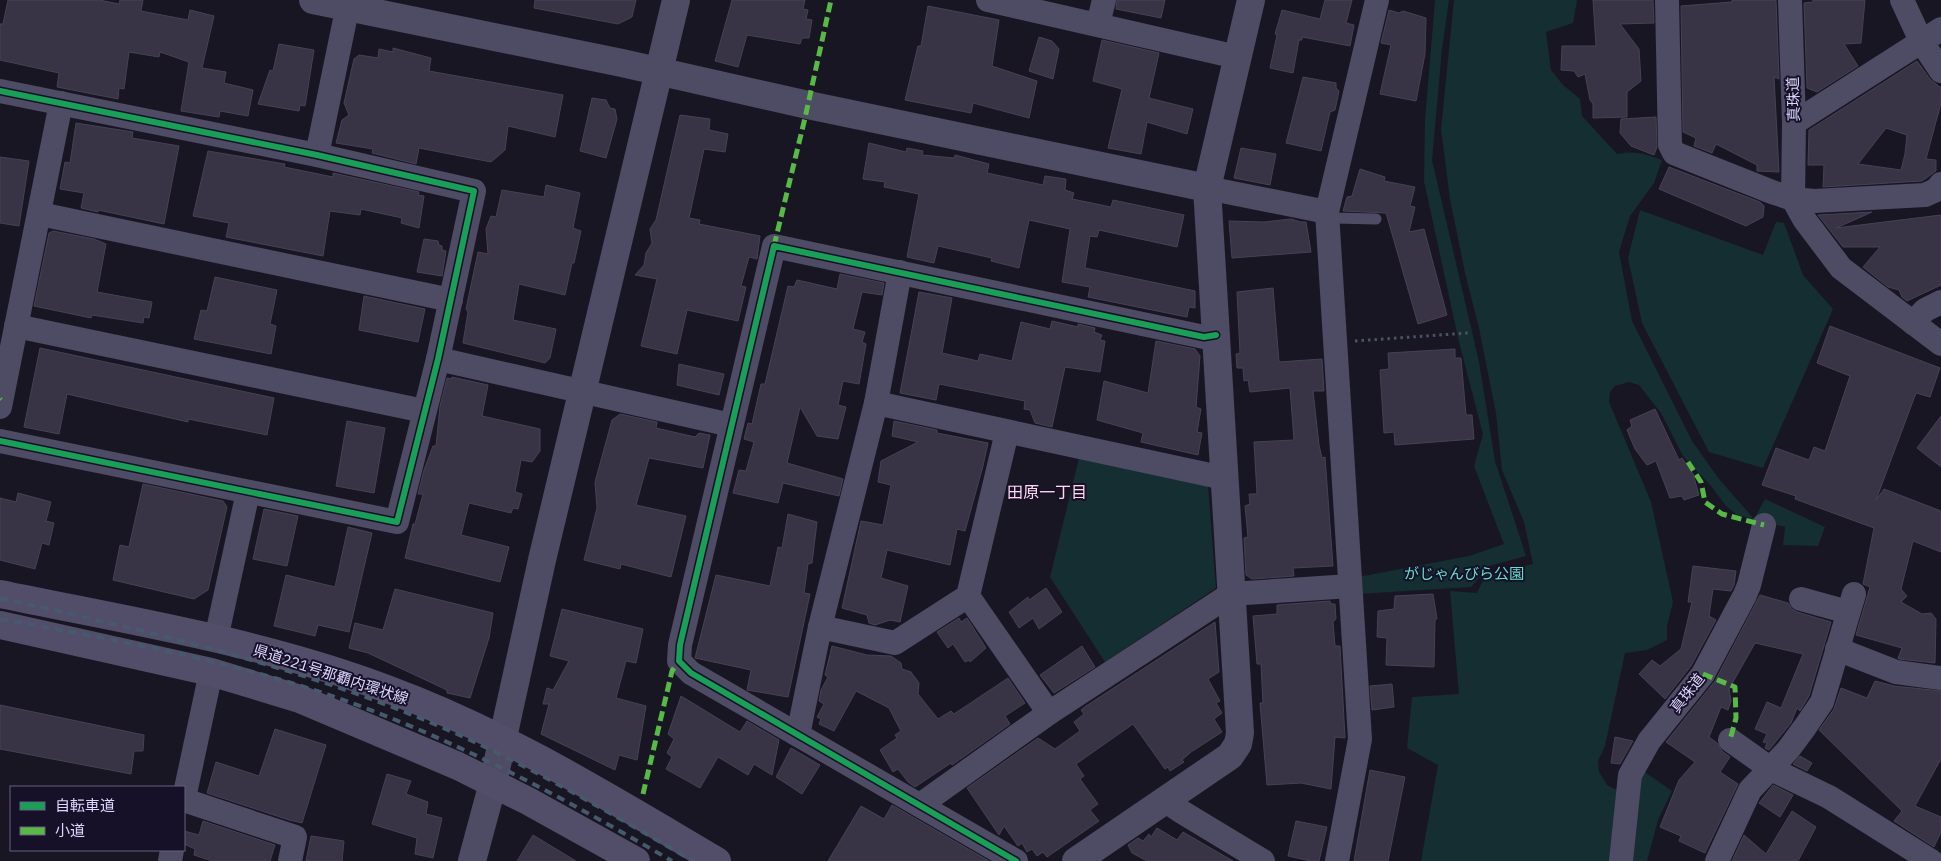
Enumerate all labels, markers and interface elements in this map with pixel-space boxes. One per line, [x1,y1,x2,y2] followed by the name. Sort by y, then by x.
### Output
[1783,76,1803,122] street label: 真珠道
[1007,482,1087,502] district label: 田原一丁目
[1404,564,1524,583] park label: がじゃんびら公園
[251,640,411,708] street label: 県道221号那覇内環状線
[1666,669,1708,717] street label: 真珠道
[10,786,185,851] legend
[55,796,115,815] text: 自転車道
[55,821,85,840] text: 小道

